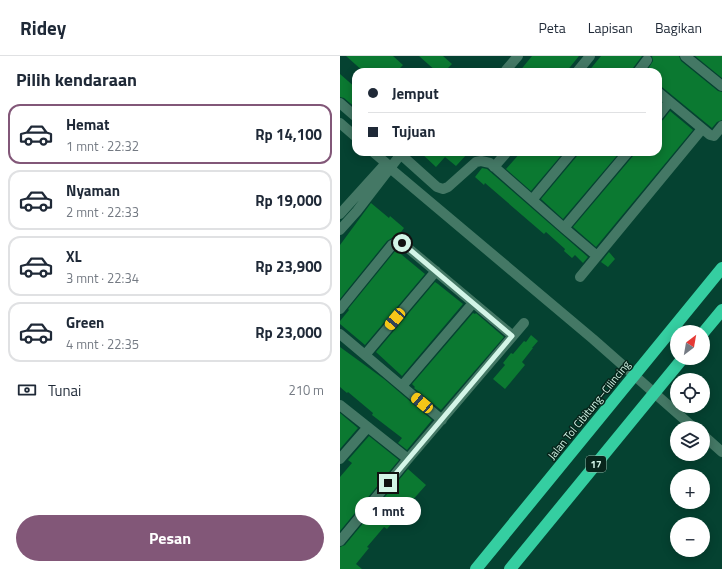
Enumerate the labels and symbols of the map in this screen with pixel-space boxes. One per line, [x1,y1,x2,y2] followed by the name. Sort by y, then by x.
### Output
[393,234,411,252] route start
[383,306,407,332] car
[670,325,710,365] north arrow
[544,357,634,463] street label: Jalan Tol Cibitung–Cilincing
[409,391,435,415] car
[586,456,606,472] road number: 17
[379,474,397,492] route end
[355,497,421,525] callout: 1 mnt

